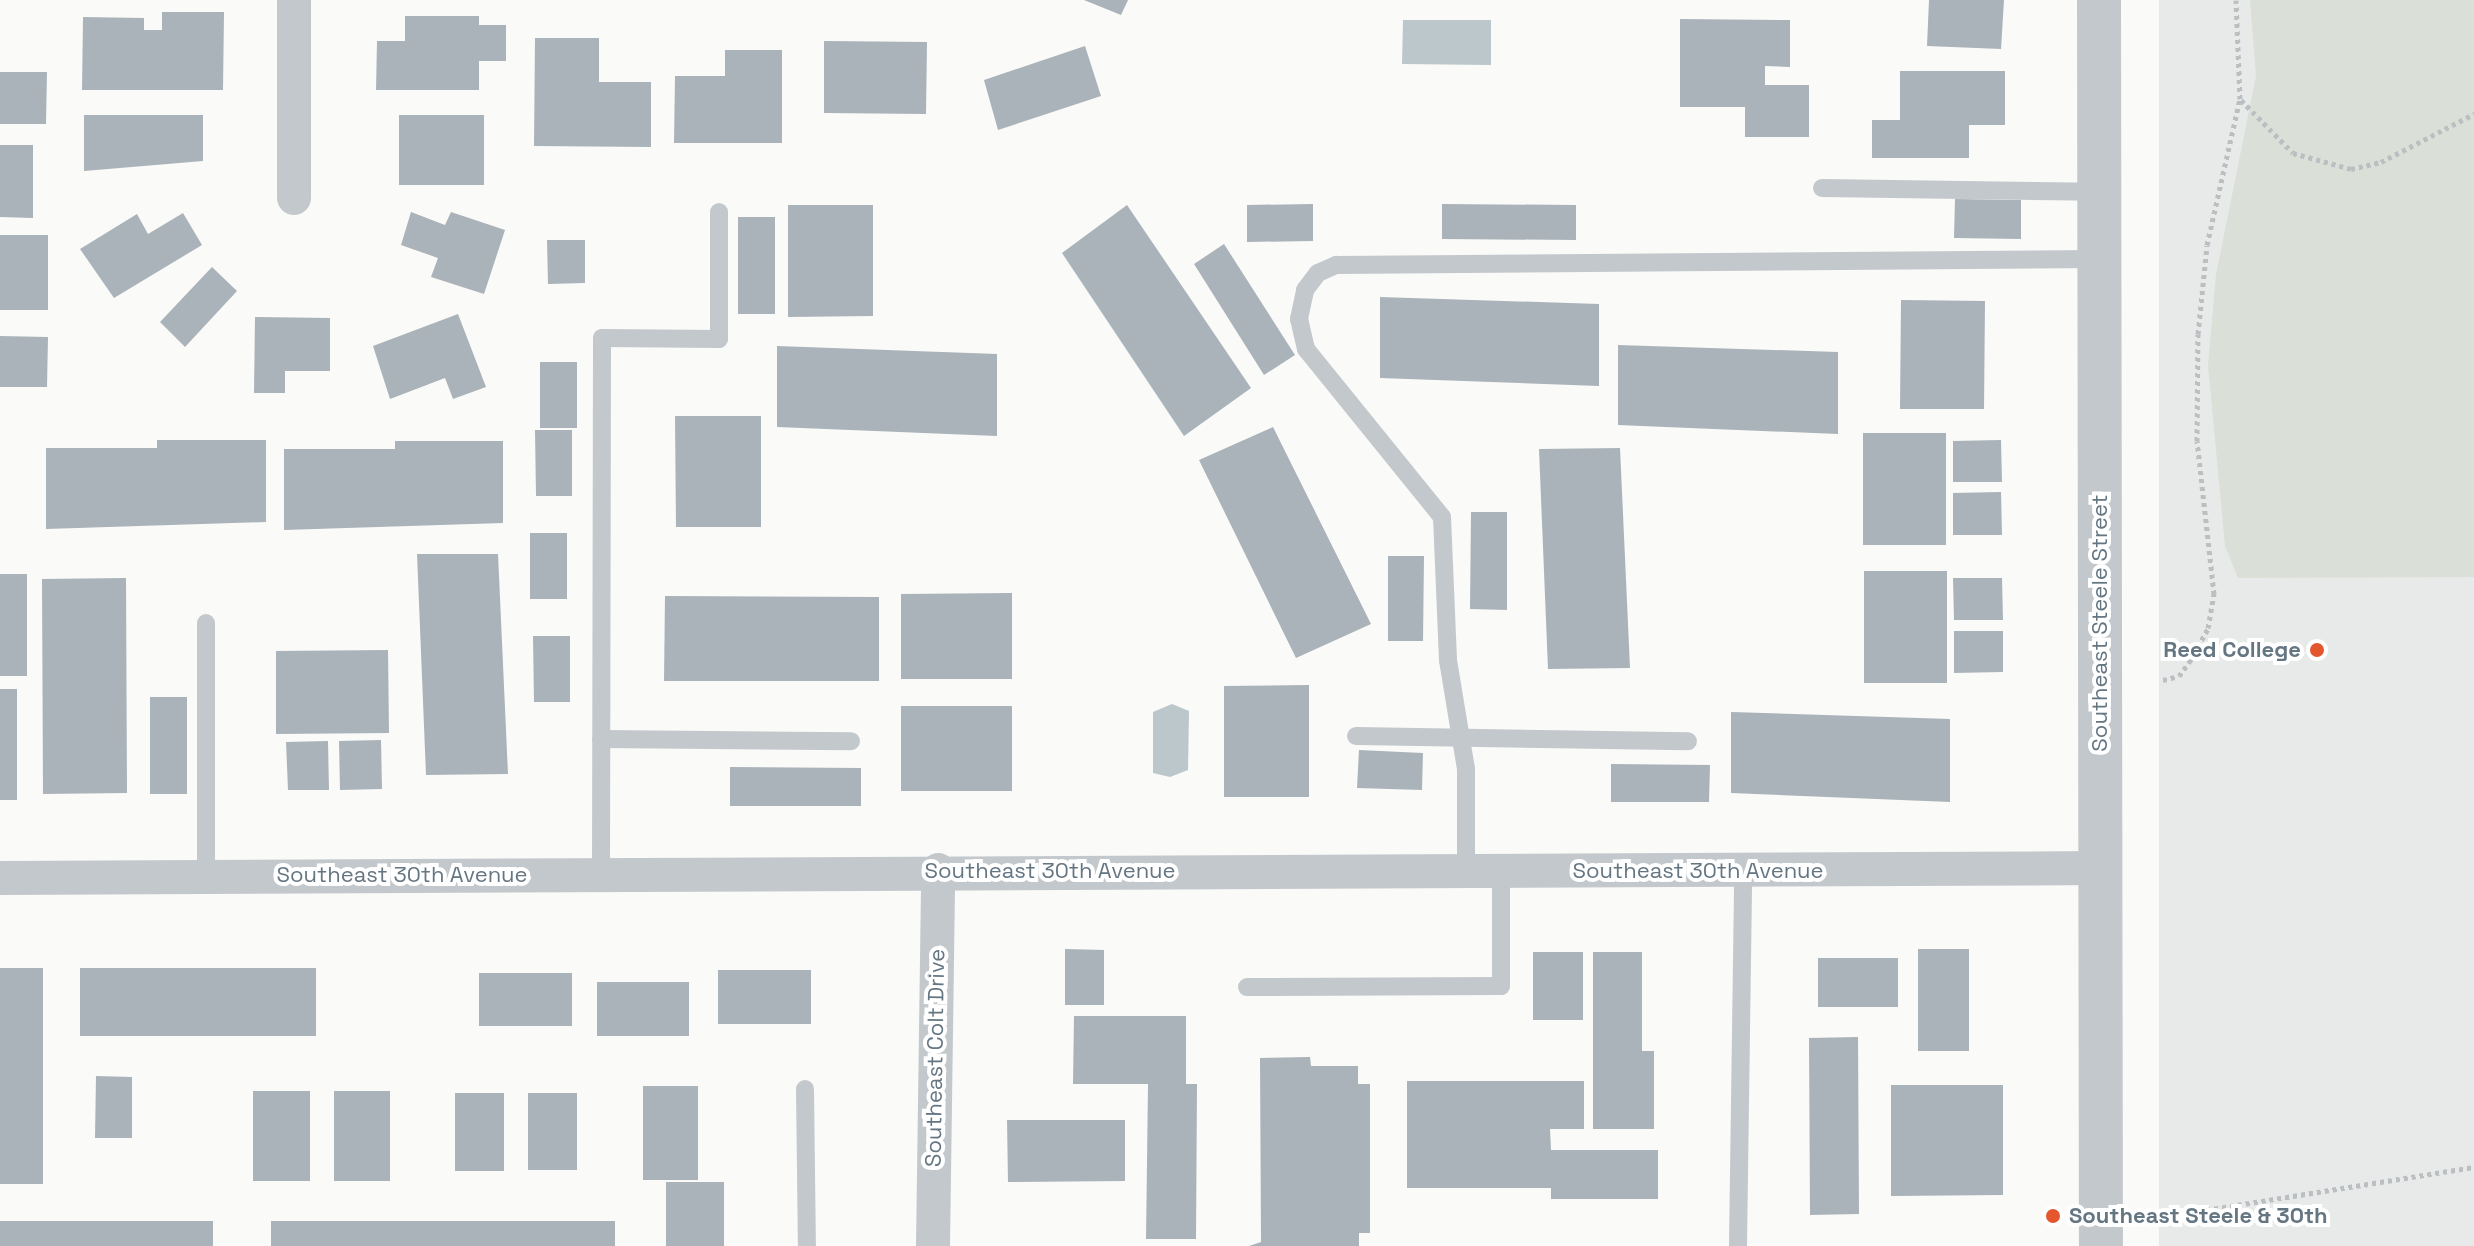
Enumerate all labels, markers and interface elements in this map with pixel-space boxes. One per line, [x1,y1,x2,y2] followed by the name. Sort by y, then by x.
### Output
[2087,494,2113,752] street label: Southeast Steele Street
[2163,637,2301,663] place label: Reed College
[2308,641,2326,659] marker: Reed College
[924,858,1176,884] street label: Southeast 30th Avenue
[1572,858,1824,884] street label: Southeast 30th Avenue
[276,862,528,888] street label: Southeast 30th Avenue
[920,949,950,1167] street label: Southeast Colt Drive
[2069,1203,2327,1229] place label: Southeast Steele & 30th
[2044,1207,2062,1225] marker: Southeast Steele & 30th

